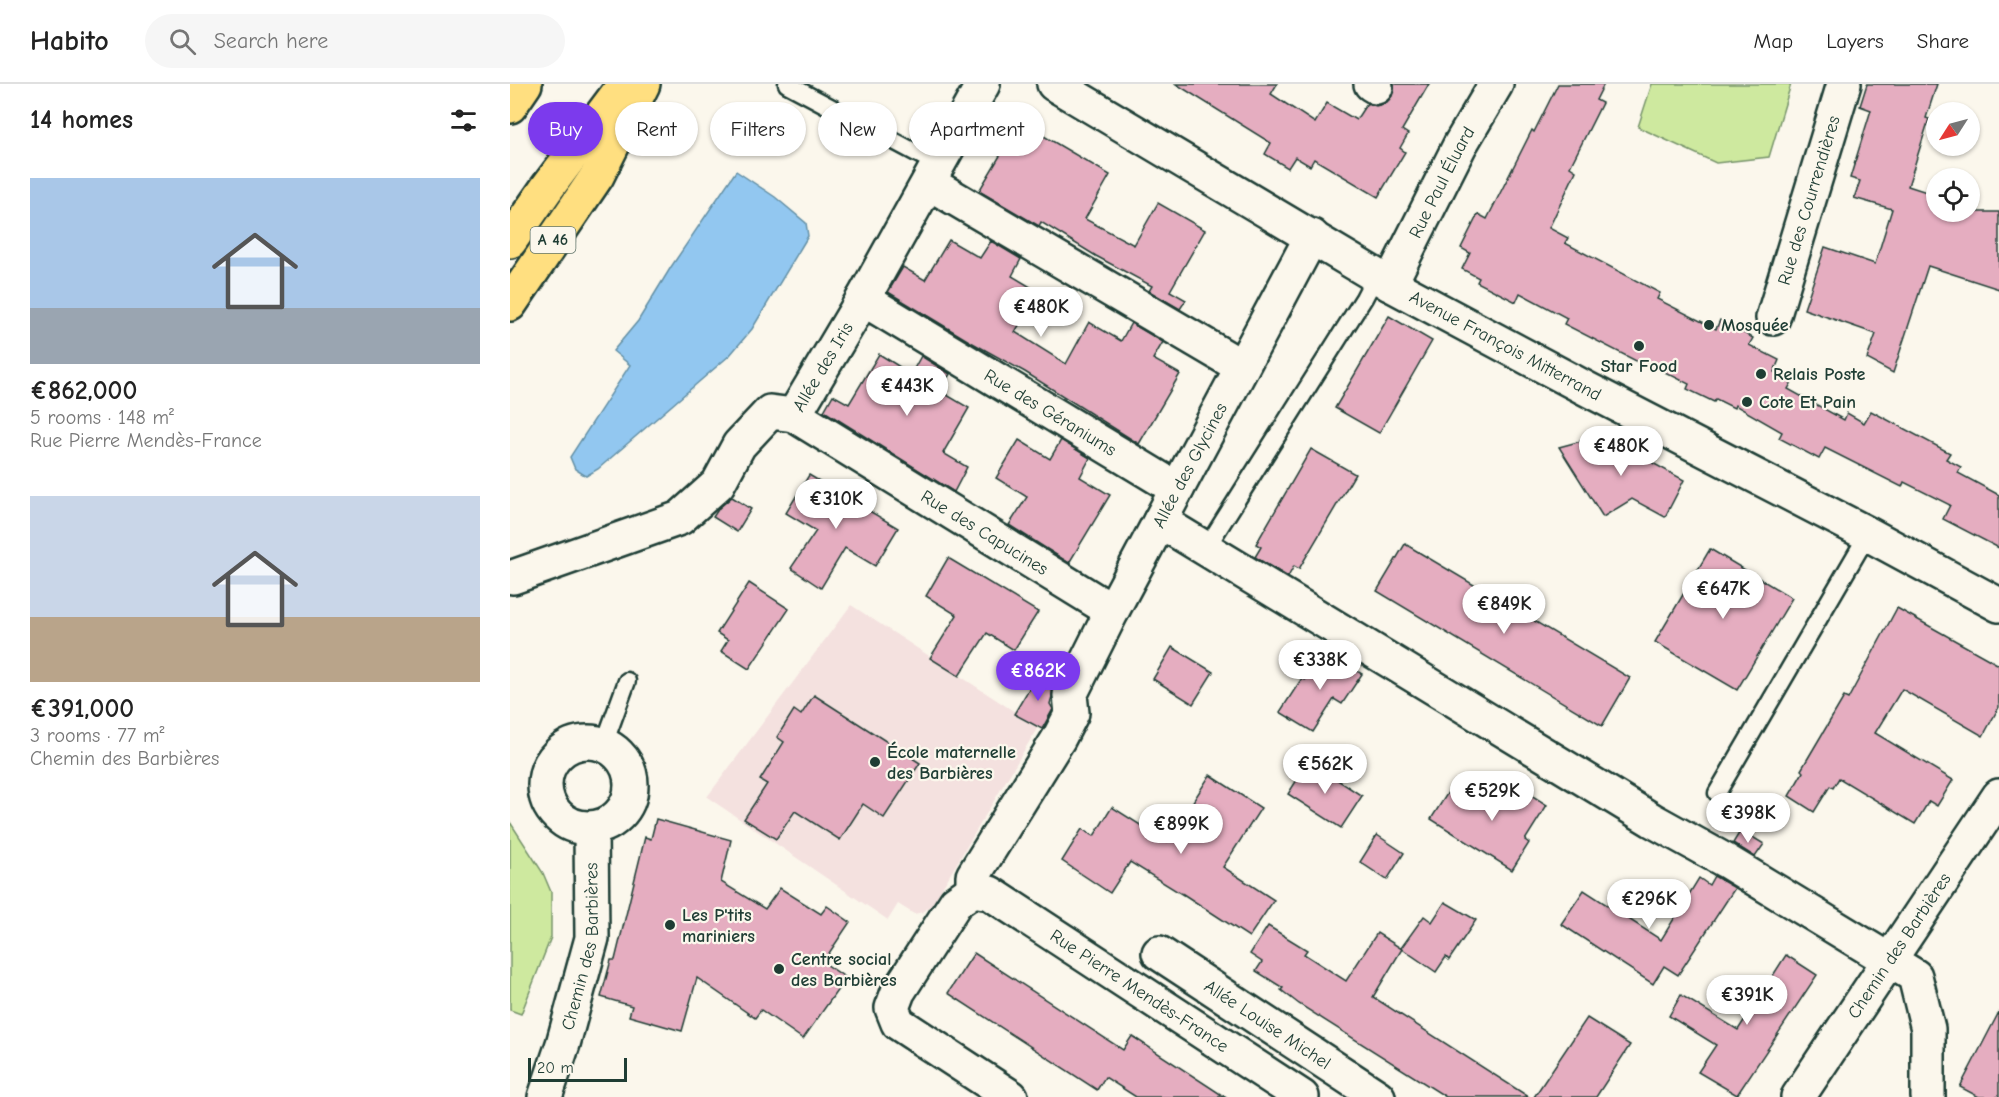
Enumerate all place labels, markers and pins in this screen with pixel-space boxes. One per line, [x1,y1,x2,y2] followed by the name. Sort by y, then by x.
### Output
[999,287,1083,338] pin: €480K
[1721,315,1789,336] place label: Mosquée
[1702,318,1716,332] marker: Mosquée
[1632,339,1646,353] marker: Star Food
[1601,356,1677,377] place label: Star Food
[1773,364,1866,385] place label: Relais Poste
[865,366,949,417] pin: €443K
[1754,367,1768,381] marker: Relais Poste
[1759,392,1856,413] place label: Cote Et Pain
[1740,395,1754,409] marker: Cote Et Pain
[1579,426,1663,477] pin: €480K
[794,479,878,530] pin: €310K
[1681,569,1765,620] pin: €647K
[1462,584,1546,635] pin: €849K
[1278,640,1362,691] pin: €338K
[996,651,1080,702] pin: €862K
[887,741,1016,784] place label: École maternelle des Barbières
[1283,744,1367,795] pin: €562K
[868,755,882,769] marker: École maternelle des Barbières
[1450,771,1534,822] pin: €529K
[1706,793,1790,844] pin: €398K
[1139,804,1223,855] pin: €899K
[1607,879,1691,930] pin: €296K
[682,905,755,947] place label: Les P'tits mariniers
[663,918,677,932] marker: Les P'tits mariniers
[791,949,897,991] place label: Centre social des Barbières
[772,962,786,976] marker: Centre social des Barbières
[1705,975,1789,1026] pin: €391K

